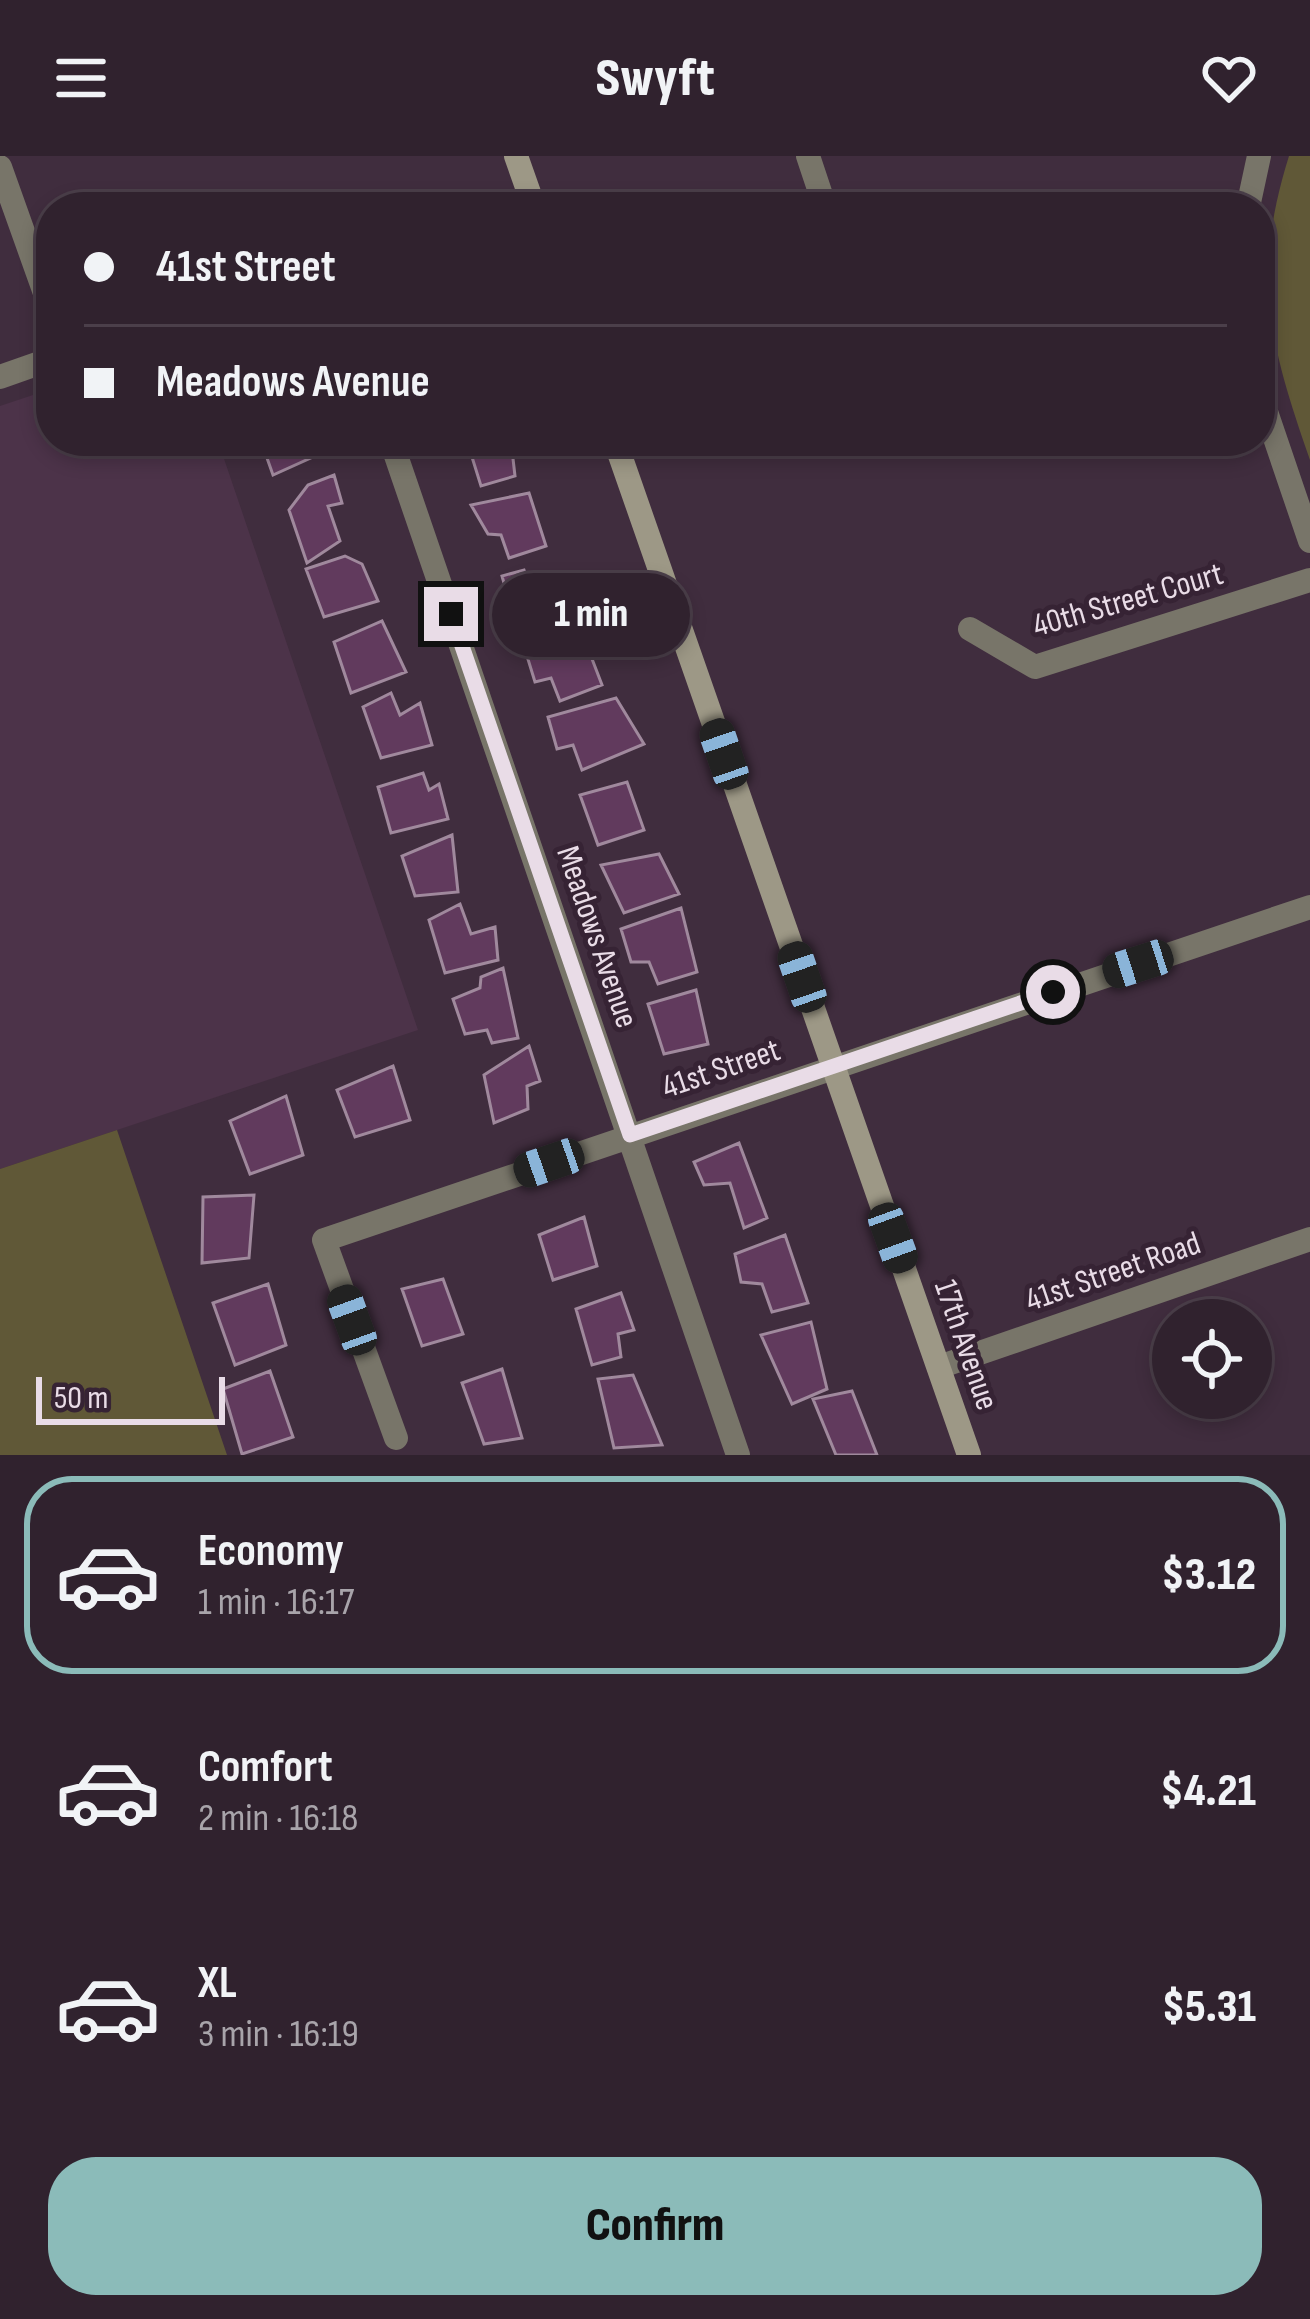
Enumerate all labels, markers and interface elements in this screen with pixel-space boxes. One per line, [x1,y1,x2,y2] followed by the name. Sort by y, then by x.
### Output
[48,45,114,111] icon: menu
[1196,45,1262,111] icon: heart
[595,46,715,111] text: Swyft
[156,240,336,295] text: 41st Street
[156,355,430,410] text: Meadows Avenue
[1028,554,1228,646] street label: 40th Street Court
[493,572,691,656] callout: 1 min
[424,587,478,641] route end
[554,591,628,638] text: 1 min
[695,714,753,794] car
[547,841,647,1033] street label: Meadows Avenue
[1098,936,1178,992] car
[773,937,831,1017] car
[1026,965,1080,1019] route start
[657,1030,785,1108] street label: 41st Street
[509,1134,589,1192] car
[864,1198,922,1278] car
[1020,1223,1206,1321] street label: 41st Street Road
[925,1275,1007,1415] street label: 17th Avenue
[323,1280,381,1360] car
[1152,1299,1272,1419] map controls
[1152,1299,1272,1419] button: locate
[36,1371,225,1424] scale bar
[54,1378,108,1418] text: 50 m
[54,1521,162,1629] icon: car
[198,1524,344,1579] text: Economy
[1161,1548,1256,1603] text: $3.12
[198,1579,354,1626] text: 1 min · 16:17
[54,1737,162,1845] icon: car
[198,1740,333,1795] text: Comfort
[1160,1764,1256,1819] text: $4.21
[198,1795,358,1842] text: 2 min · 16:18
[54,1953,162,2061] icon: car
[198,1956,237,2011] text: XL
[1162,1980,1256,2035] text: $5.31
[198,2011,359,2058] text: 3 min · 16:19
[48,2157,1262,2295] button: Confirm

